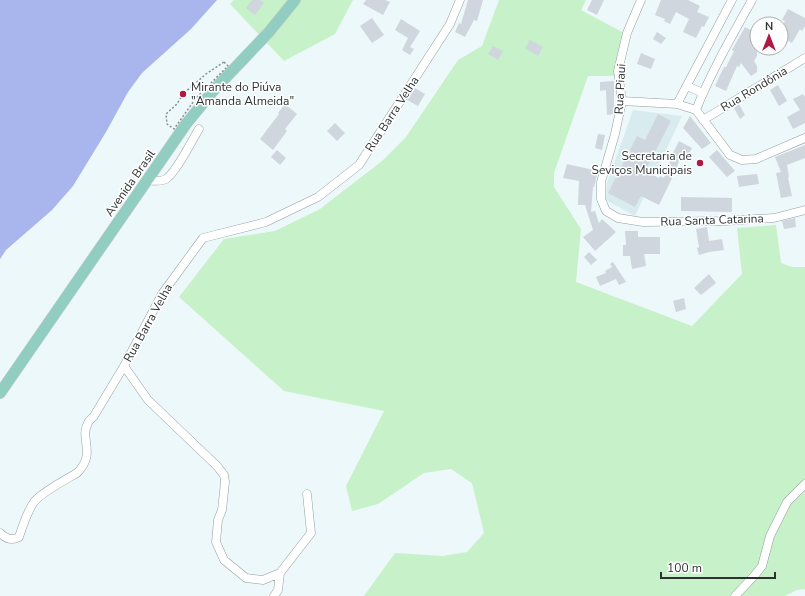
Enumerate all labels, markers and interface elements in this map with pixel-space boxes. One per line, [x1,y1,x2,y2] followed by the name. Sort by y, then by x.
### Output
[749,16,789,56] north arrow
[765,19,773,34] text: N
[611,63,629,115] street label: Rua Piaui
[718,63,790,115] street label: Rua Rondônia
[362,73,422,155] street label: Rua Barra Velha
[191,79,294,109] place label: Mirante do Piúva "Amanda Almeida"
[178,89,188,99] marker: Mirante do Piúva "Amanda Almeida"
[101,146,159,219] street label: Avenida Brasil
[592,148,692,178] place label: Secretaria de Seviços Municipais
[695,158,705,168] marker: Secretaria de Seviços Municipais
[660,210,764,230] street label: Rua Santa Catarina
[120,281,176,365] street label: Rua Barra Velha
[661,554,775,580] scale bar
[667,560,702,576] text: 100 m

